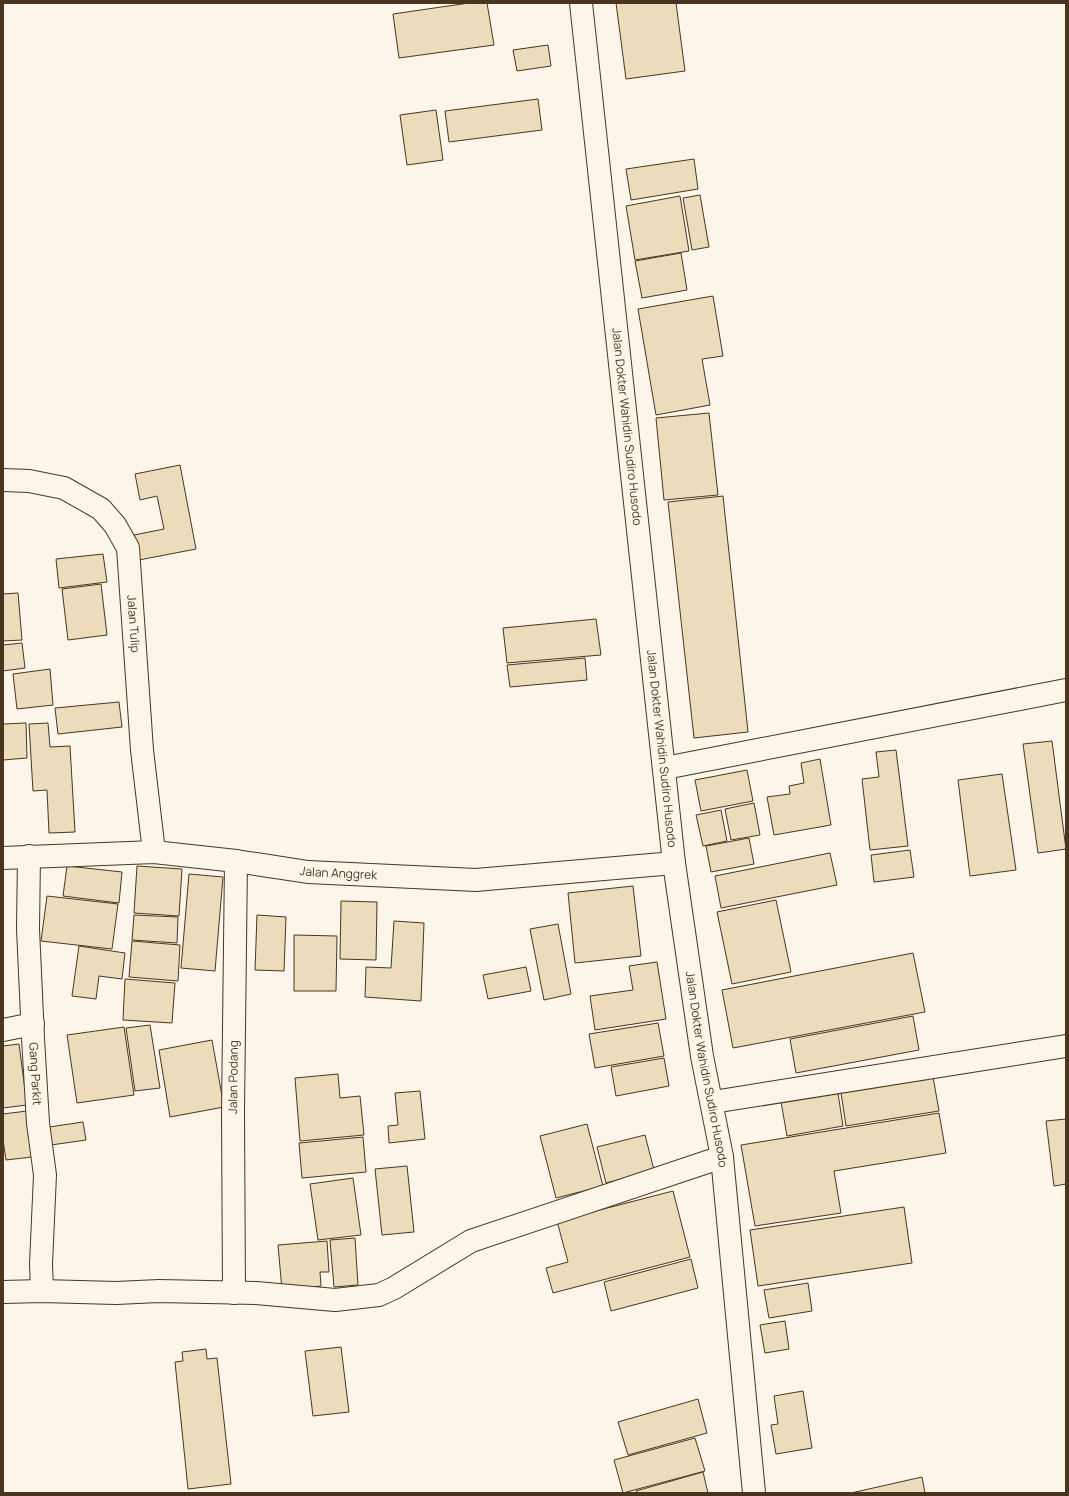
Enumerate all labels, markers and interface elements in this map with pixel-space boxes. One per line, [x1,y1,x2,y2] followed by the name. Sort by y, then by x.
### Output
[608,327,646,526] street label: Jalan Dokter Wahidin Sudiro Husodo
[123,594,144,653] street label: Jalan Tulip
[643,649,681,848] street label: Jalan Dokter Wahidin Sudiro Husodo
[299,862,379,883] street label: Jalan Anggrek
[682,970,732,1168] street label: Jalan Dokter Wahidin Sudiro Husodo
[224,1040,242,1114] street label: Jalan Podang
[25,1042,46,1106] street label: Gang Parkit

